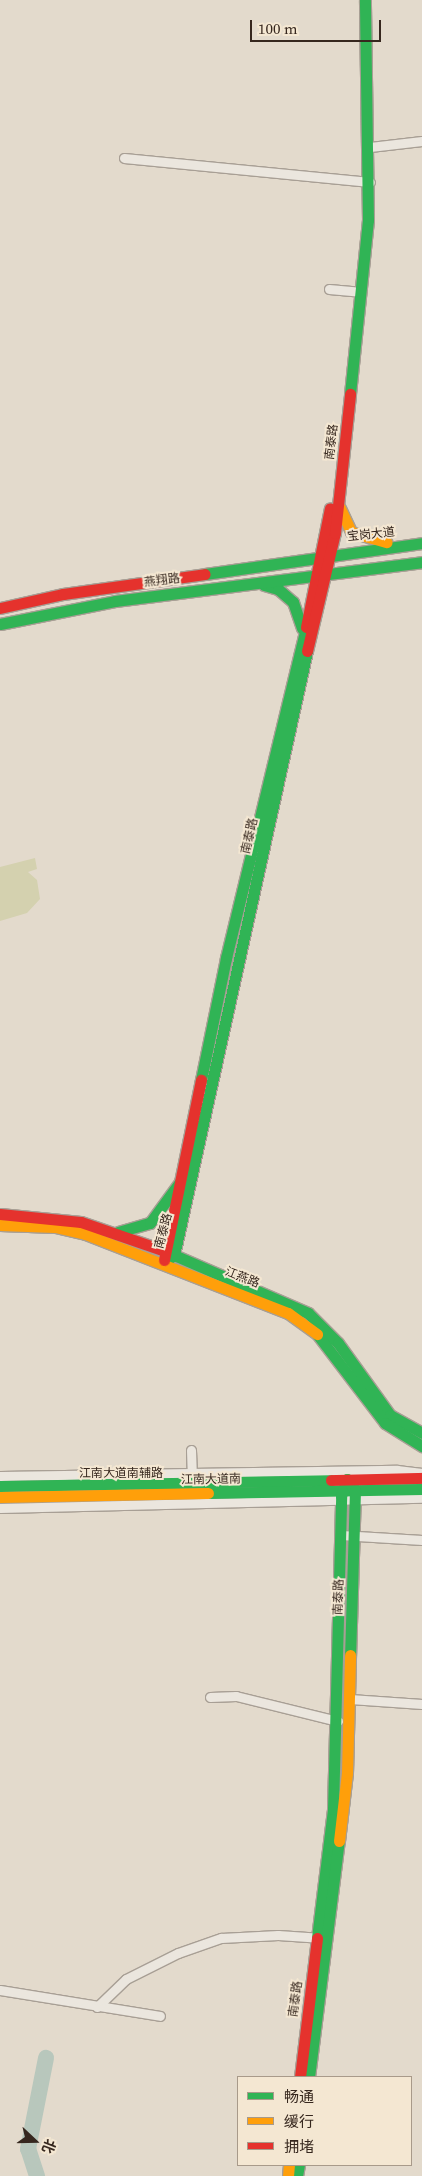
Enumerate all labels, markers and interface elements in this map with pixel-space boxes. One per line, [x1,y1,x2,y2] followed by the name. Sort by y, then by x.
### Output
[252,10,383,42] scale bar
[258,18,298,39] text: 100 m
[323,423,341,461] street label: 南泰路
[346,525,396,545] street label: 宝岗大道
[143,572,181,590] street label: 燕翔路
[239,817,261,855] street label: 南泰路
[152,1212,176,1250] street label: 南泰路
[223,1265,261,1291] street label: 江燕路
[79,1467,163,1481] street label: 江南大道南辅路
[181,1472,241,1488] street label: 江南大道南
[331,1579,347,1615] street label: 南泰路
[286,1980,306,2018] street label: 南泰路
[237,2076,412,2166] legend
[284,2086,314,2107] text: 畅通
[284,2111,314,2132] text: 缓行
[10,2116,60,2166] north arrow
[37,2136,61,2156] text: 北
[284,2136,314,2157] text: 拥堵

